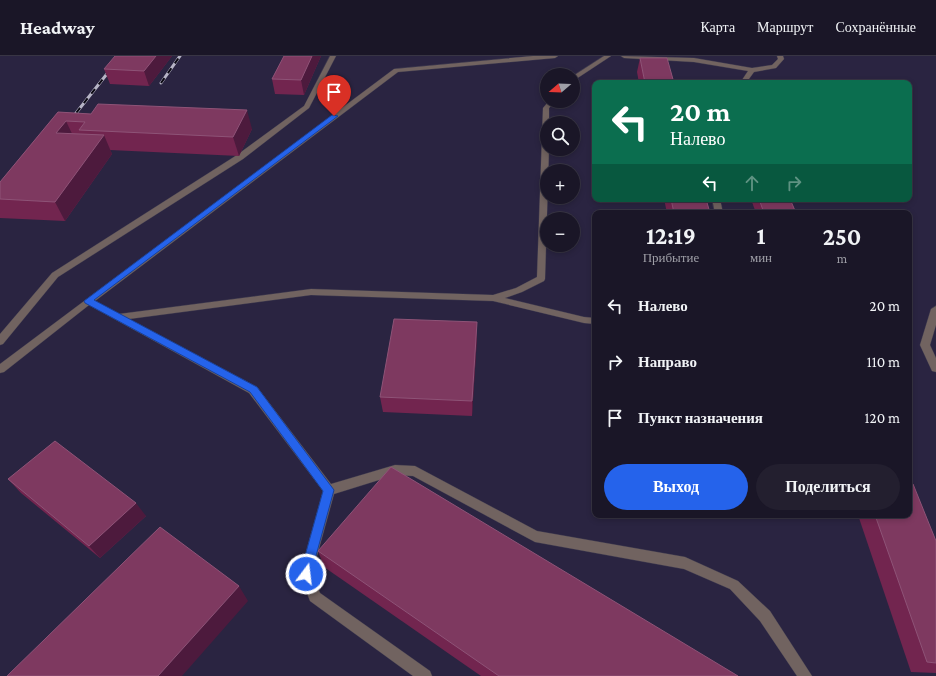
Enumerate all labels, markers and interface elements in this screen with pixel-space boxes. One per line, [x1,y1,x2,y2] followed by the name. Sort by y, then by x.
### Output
[20,17,95,38] text: Headway
[700,19,735,35] text: Карта
[757,19,813,35] text: Маршрут
[835,19,916,35] text: Сохранённые
[540,68,580,108] north arrow
[540,68,580,252] map controls
[317,75,351,116] pin
[323,81,345,103] icon: arrive
[604,96,656,148] icon: left
[670,96,730,127] text: 20 m
[540,116,580,156] button: search
[670,129,726,149] text: Налево
[540,164,580,204] button: +
[699,172,721,194] icon: left
[741,172,763,194] icon: ahead
[783,172,805,194] icon: right
[540,212,580,252] button: −
[646,222,696,249] text: 12:19
[757,222,765,249] text: 1
[823,223,861,250] text: 250
[643,250,699,265] text: Прибытие
[750,250,772,265] text: мин
[837,251,847,266] text: m
[604,295,626,317] icon: left
[638,298,688,314] text: Налево
[870,298,900,314] text: 20 m
[604,351,626,373] icon: right
[638,354,697,370] text: Направо
[867,354,900,370] text: 110 m
[604,407,626,429] icon: arrive
[638,410,763,426] text: Пункт назначения
[865,410,900,426] text: 120 m
[604,464,748,510] button: Выход
[756,464,900,510] button: Поделиться
[285,553,327,595] position arrow

